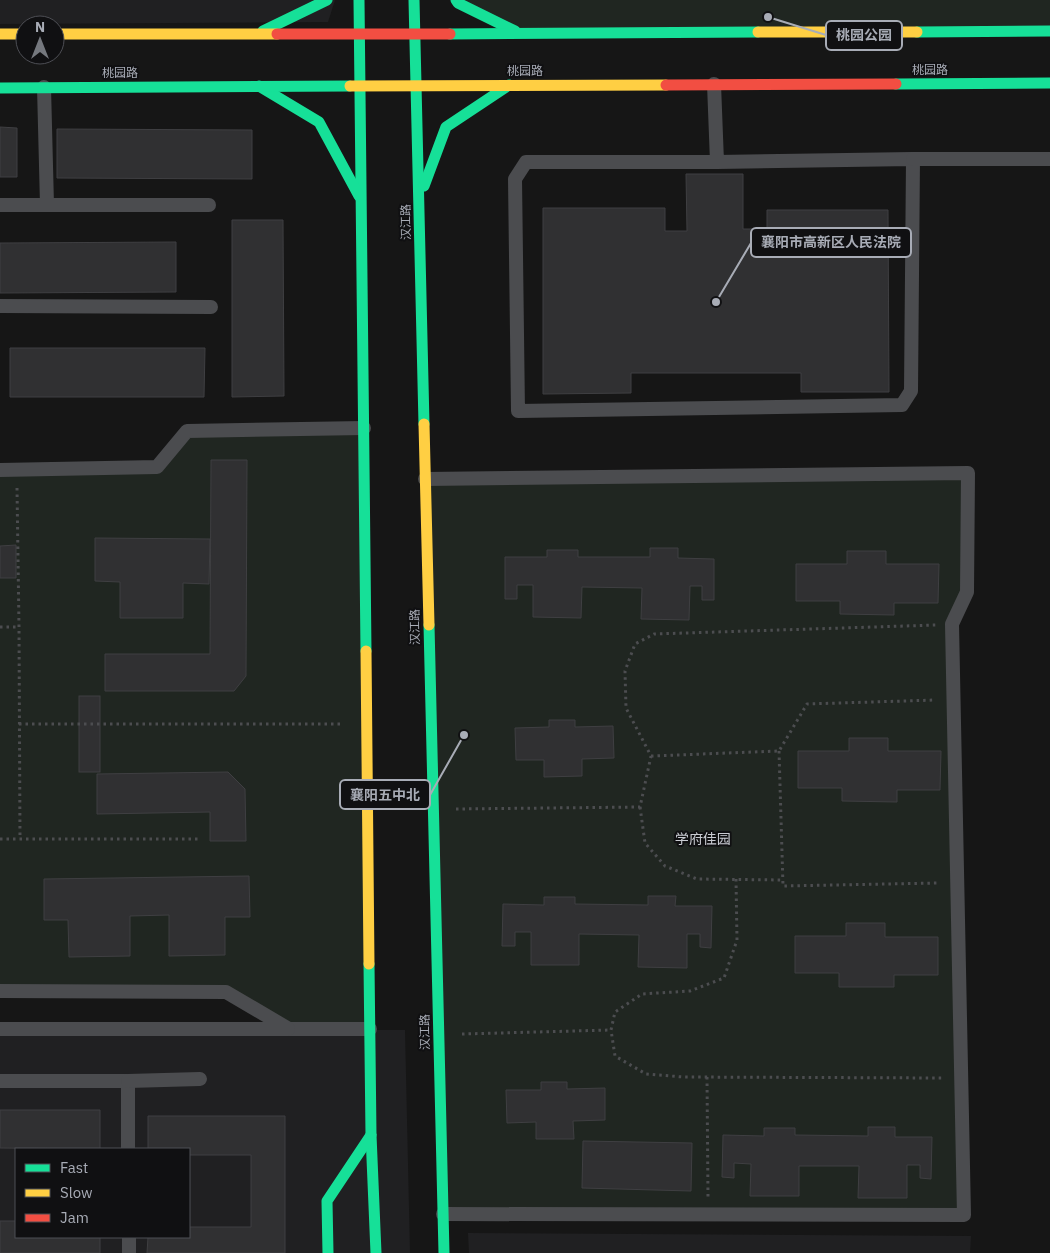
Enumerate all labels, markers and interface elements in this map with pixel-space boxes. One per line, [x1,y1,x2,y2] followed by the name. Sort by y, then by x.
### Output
[15,15,65,65] north arrow
[35,18,45,36] text: N
[826,21,902,50] callout: 桃园公园
[836,26,892,44] text: 桃园公园
[912,62,948,77] street label: 桃园路
[507,63,543,78] street label: 桃园路
[102,65,138,80] street label: 桃园路
[398,204,413,240] street label: 汉江路
[751,228,911,257] callout: 襄阳市高新区人民法院
[761,233,901,251] text: 襄阳市高新区人民法院
[407,609,422,645] street label: 汉江路
[340,780,430,809] callout: 襄阳五中北
[350,786,420,804] text: 襄阳五中北
[675,830,731,848] district label: 学府佳园
[417,1014,432,1050] street label: 汉江路
[15,1148,190,1238] legend
[60,1158,88,1177] text: Fast
[60,1183,93,1202] text: Slow
[60,1208,89,1227] text: Jam

